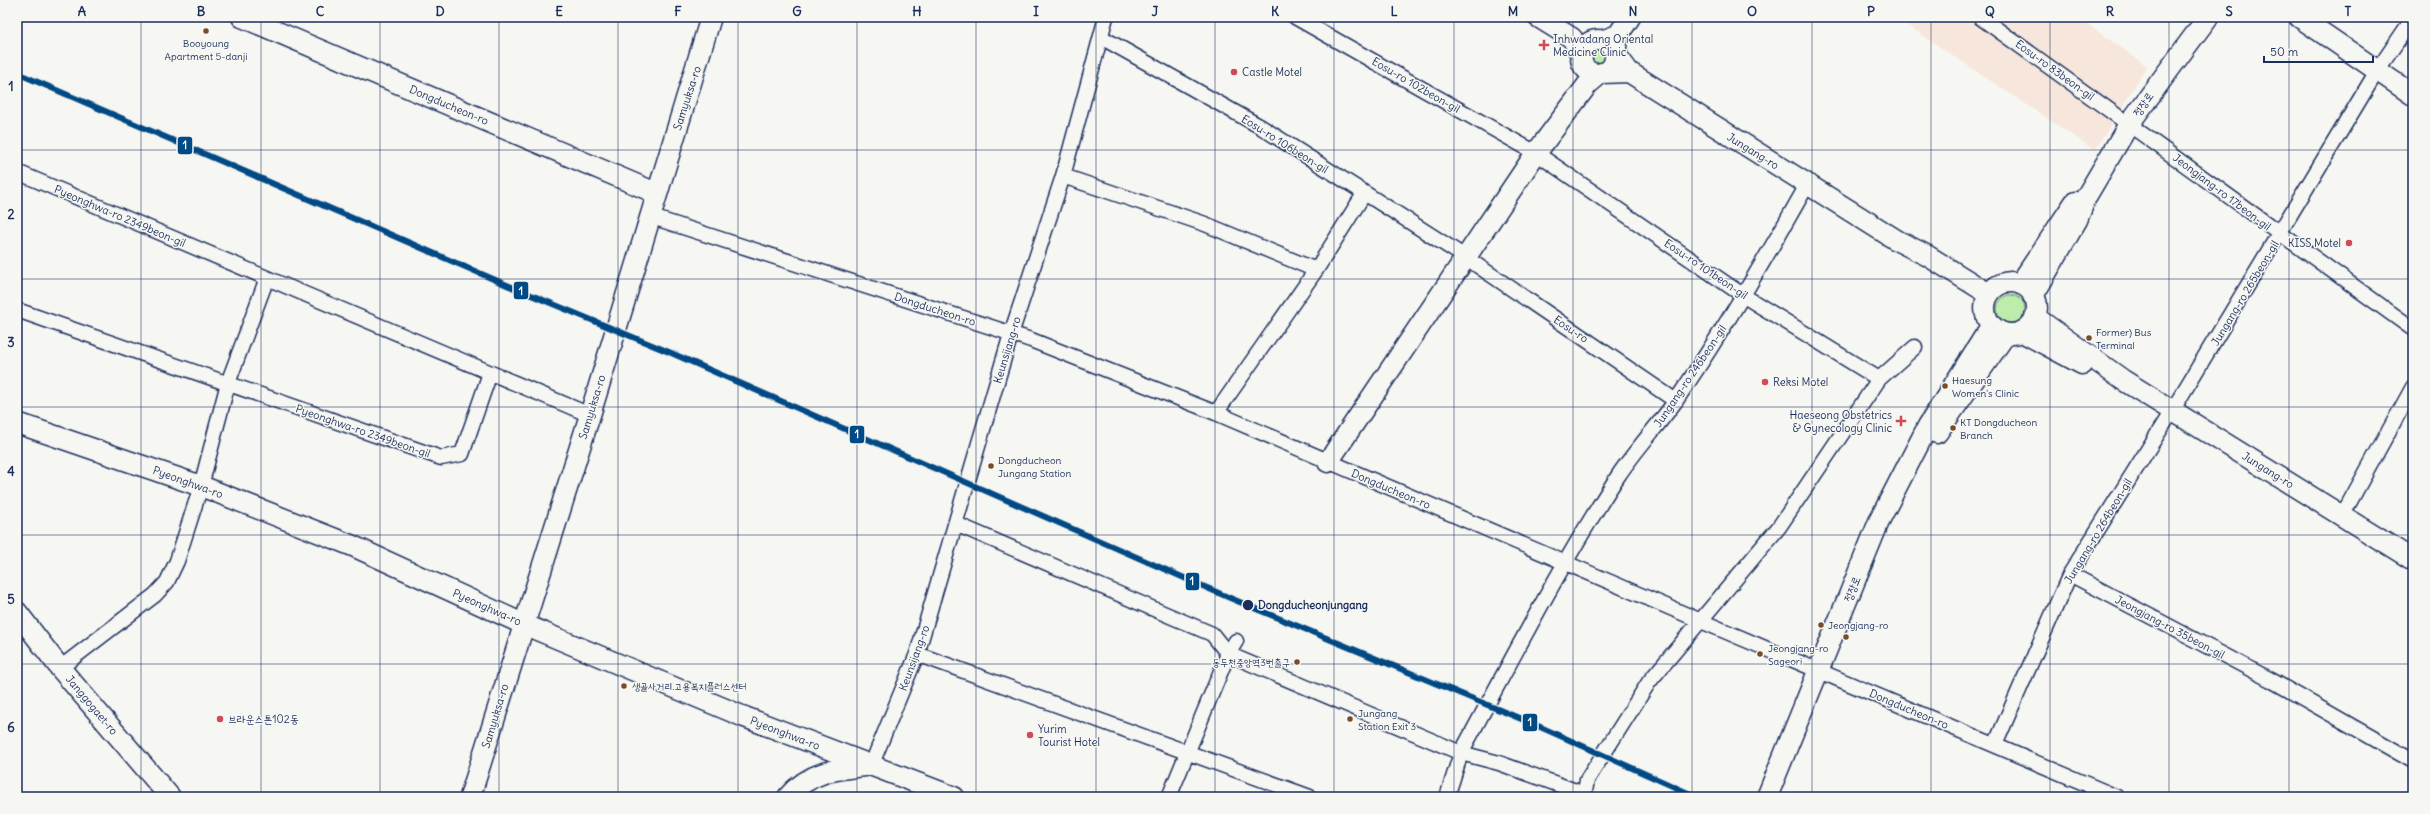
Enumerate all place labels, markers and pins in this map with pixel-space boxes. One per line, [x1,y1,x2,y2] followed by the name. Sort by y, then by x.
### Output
[201,26,211,36] marker: Booyoung Apartment 5-danji
[1553,32,1653,59] place label: Inhwadang Oriental Medicine Clinic
[165,37,247,63] place label: Booyoung Apartment 5-danji
[1538,39,1550,51] marker: Inhwadang Oriental Medicine Clinic
[1242,65,1302,79] place label: Castle Motel
[1229,67,1239,77] marker: Castle Motel
[2288,236,2341,250] place label: KISS Motel
[2344,238,2354,248] marker: KISS Motel
[2096,326,2152,352] place label: Former) Bus Terminal
[2084,333,2094,343] marker: Former) Bus Terminal
[1952,374,2019,400] place label: Haesung Women's Clinic
[1773,375,1828,389] place label: Reksi Motel
[1760,377,1770,387] marker: Reksi Motel
[1940,381,1950,391] marker: Haesung Women's Clinic
[1789,408,1892,435] place label: Haeseong Obstetrics & Gynecology Clinic
[1895,415,1907,427] marker: Haeseong Obstetrics & Gynecology Clinic
[1960,416,2037,442] place label: KT Dongducheon Branch
[1948,423,1958,433] marker: KT Dongducheon Branch
[998,454,1071,480] place label: Dongducheon Jungang Station
[986,461,996,471] marker: Dongducheon Jungang Station
[1241,598,1255,612] marker: Dongducheonjungang
[1258,598,1368,613] place label: Dongducheonjungang
[1828,619,1889,632] place label: Jeongjang-ro
[1816,620,1826,630] marker: Jeongjang-ro
[1841,632,1851,642] unlabelled marker
[1768,642,1829,668] place label: Jeongjang-ro Sageori
[1755,649,1765,659] marker: Jeongjang-ro Sageori
[1212,656,1290,669] place label: 동두천중앙역3번출구
[1292,657,1302,667] marker: 동두천중앙역3번출구
[632,680,747,693] place label: 생골사거리.고용복지플러스센터
[619,681,629,691] marker: 생골사거리.고용복지플러스센터
[1358,707,1417,733] place label: Jungang Station Exit 3
[228,712,299,726] place label: 브라운스톤102동
[215,714,225,724] marker: 브라운스톤102동
[1345,714,1355,724] marker: Jungang Station Exit 3
[1038,722,1100,749] place label: Yurim Tourist Hotel
[1025,730,1035,740] marker: Yurim Tourist Hotel

